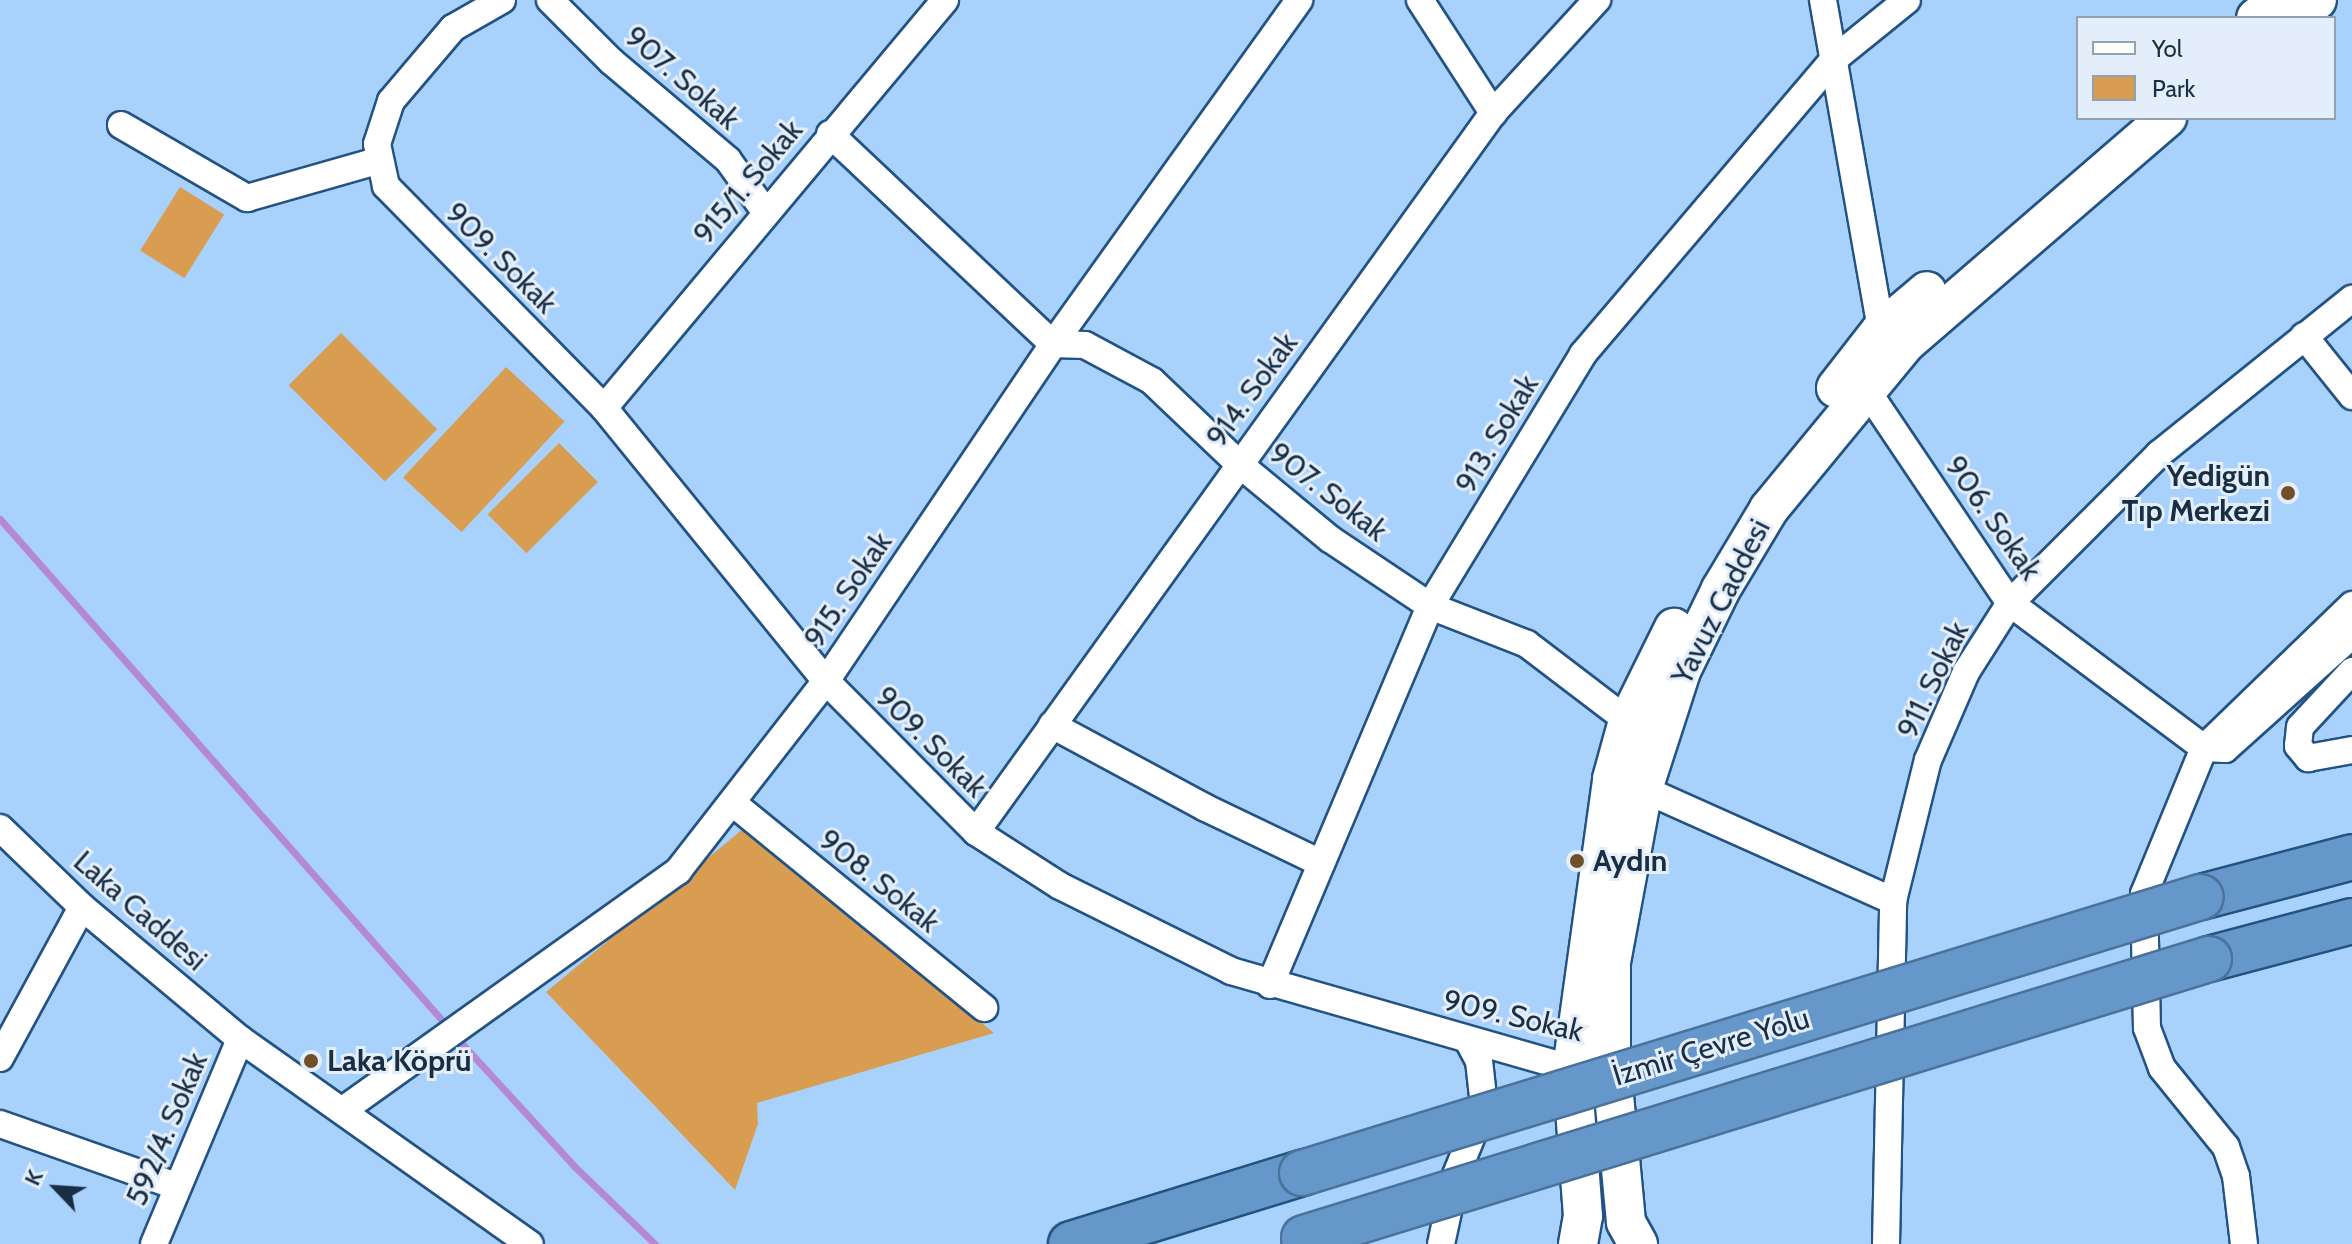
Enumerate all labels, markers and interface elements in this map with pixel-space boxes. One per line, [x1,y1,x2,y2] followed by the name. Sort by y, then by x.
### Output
[2076,16,2336,120] legend
[617,19,747,137] street label: 907. Sokak
[2152,34,2182,63] text: Yol
[2152,74,2195,103] text: Park
[686,113,810,251] street label: 915/1. Sokak
[438,195,564,321] street label: 909. Sokak
[1199,326,1305,454] street label: 914. Sokak
[1448,369,1546,499] street label: 913. Sokak
[1262,435,1394,549] street label: 907. Sokak
[1937,449,2049,587] street label: 906. Sokak
[2122,458,2270,528] place label: Yedigün Tıp Merkezi
[2277,482,2299,504] marker: Yedigün Tıp Merkezi
[1664,513,1778,691] street label: Yavuz Caddesi
[796,526,900,654] street label: 915. Sokak
[1889,616,1977,744] street label: 911. Sokak
[868,679,994,805] street label: 909. Sokak
[812,822,946,940] street label: 908. Sokak
[1593,843,1667,879] place label: Aydın
[66,844,214,978] street label: Laka Caddesi
[1568,852,1586,870] marker: Aydın
[1440,982,1586,1050] street label: 909. Sokak
[1608,1000,1814,1094] street label: İzmir Çevre Yolu
[327,1043,472,1079] place label: Laka Köprü
[119,1047,215,1211] street label: 592/4. Sokak
[302,1052,320,1070] marker: Laka Köprü
[16,1148,96,1228] north arrow
[19,1166,49,1190] text: K

